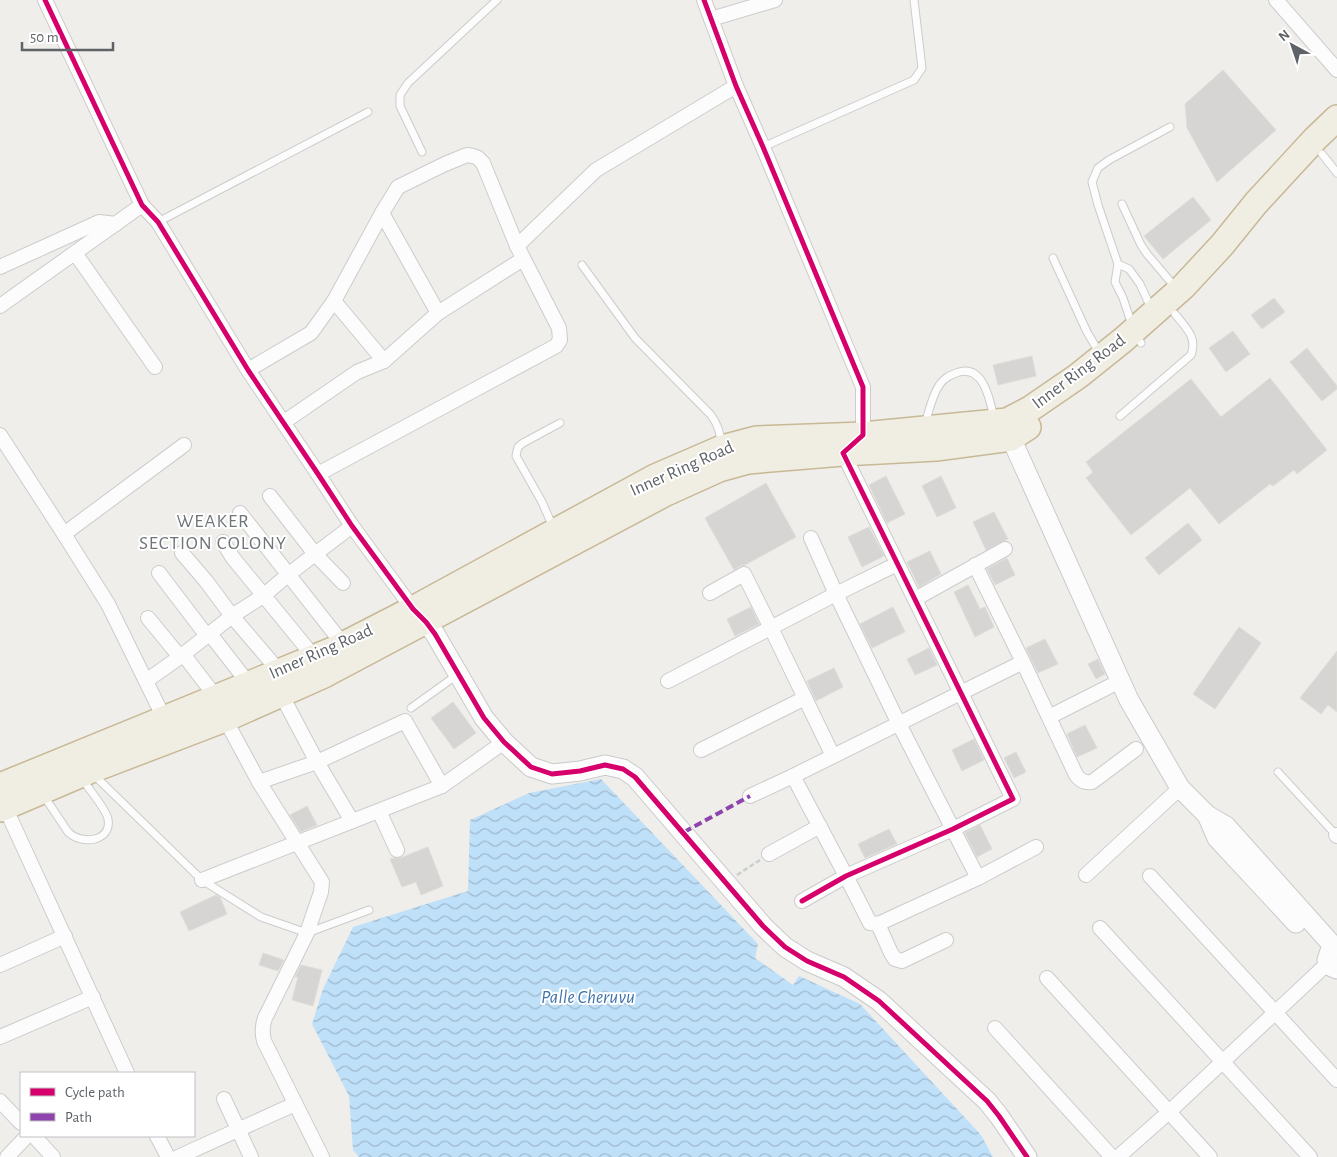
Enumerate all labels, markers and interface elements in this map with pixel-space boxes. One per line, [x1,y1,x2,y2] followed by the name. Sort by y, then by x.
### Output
[22,20,114,52] scale bar
[1267,20,1317,70] north arrow
[1276,27,1293,44] text: N
[30,30,59,45] text: 50 m
[1029,331,1129,413] street label: Inner Ring Road
[628,438,736,500] street label: Inner Ring Road
[139,512,287,553] district label: WEAKER SECTION COLONY
[267,621,375,683] street label: Inner Ring Road
[541,988,635,1007] water label: Palle Cheruvu
[20,1072,195,1137] legend
[65,1085,125,1100] text: Cycle path
[65,1110,92,1125] text: Path

